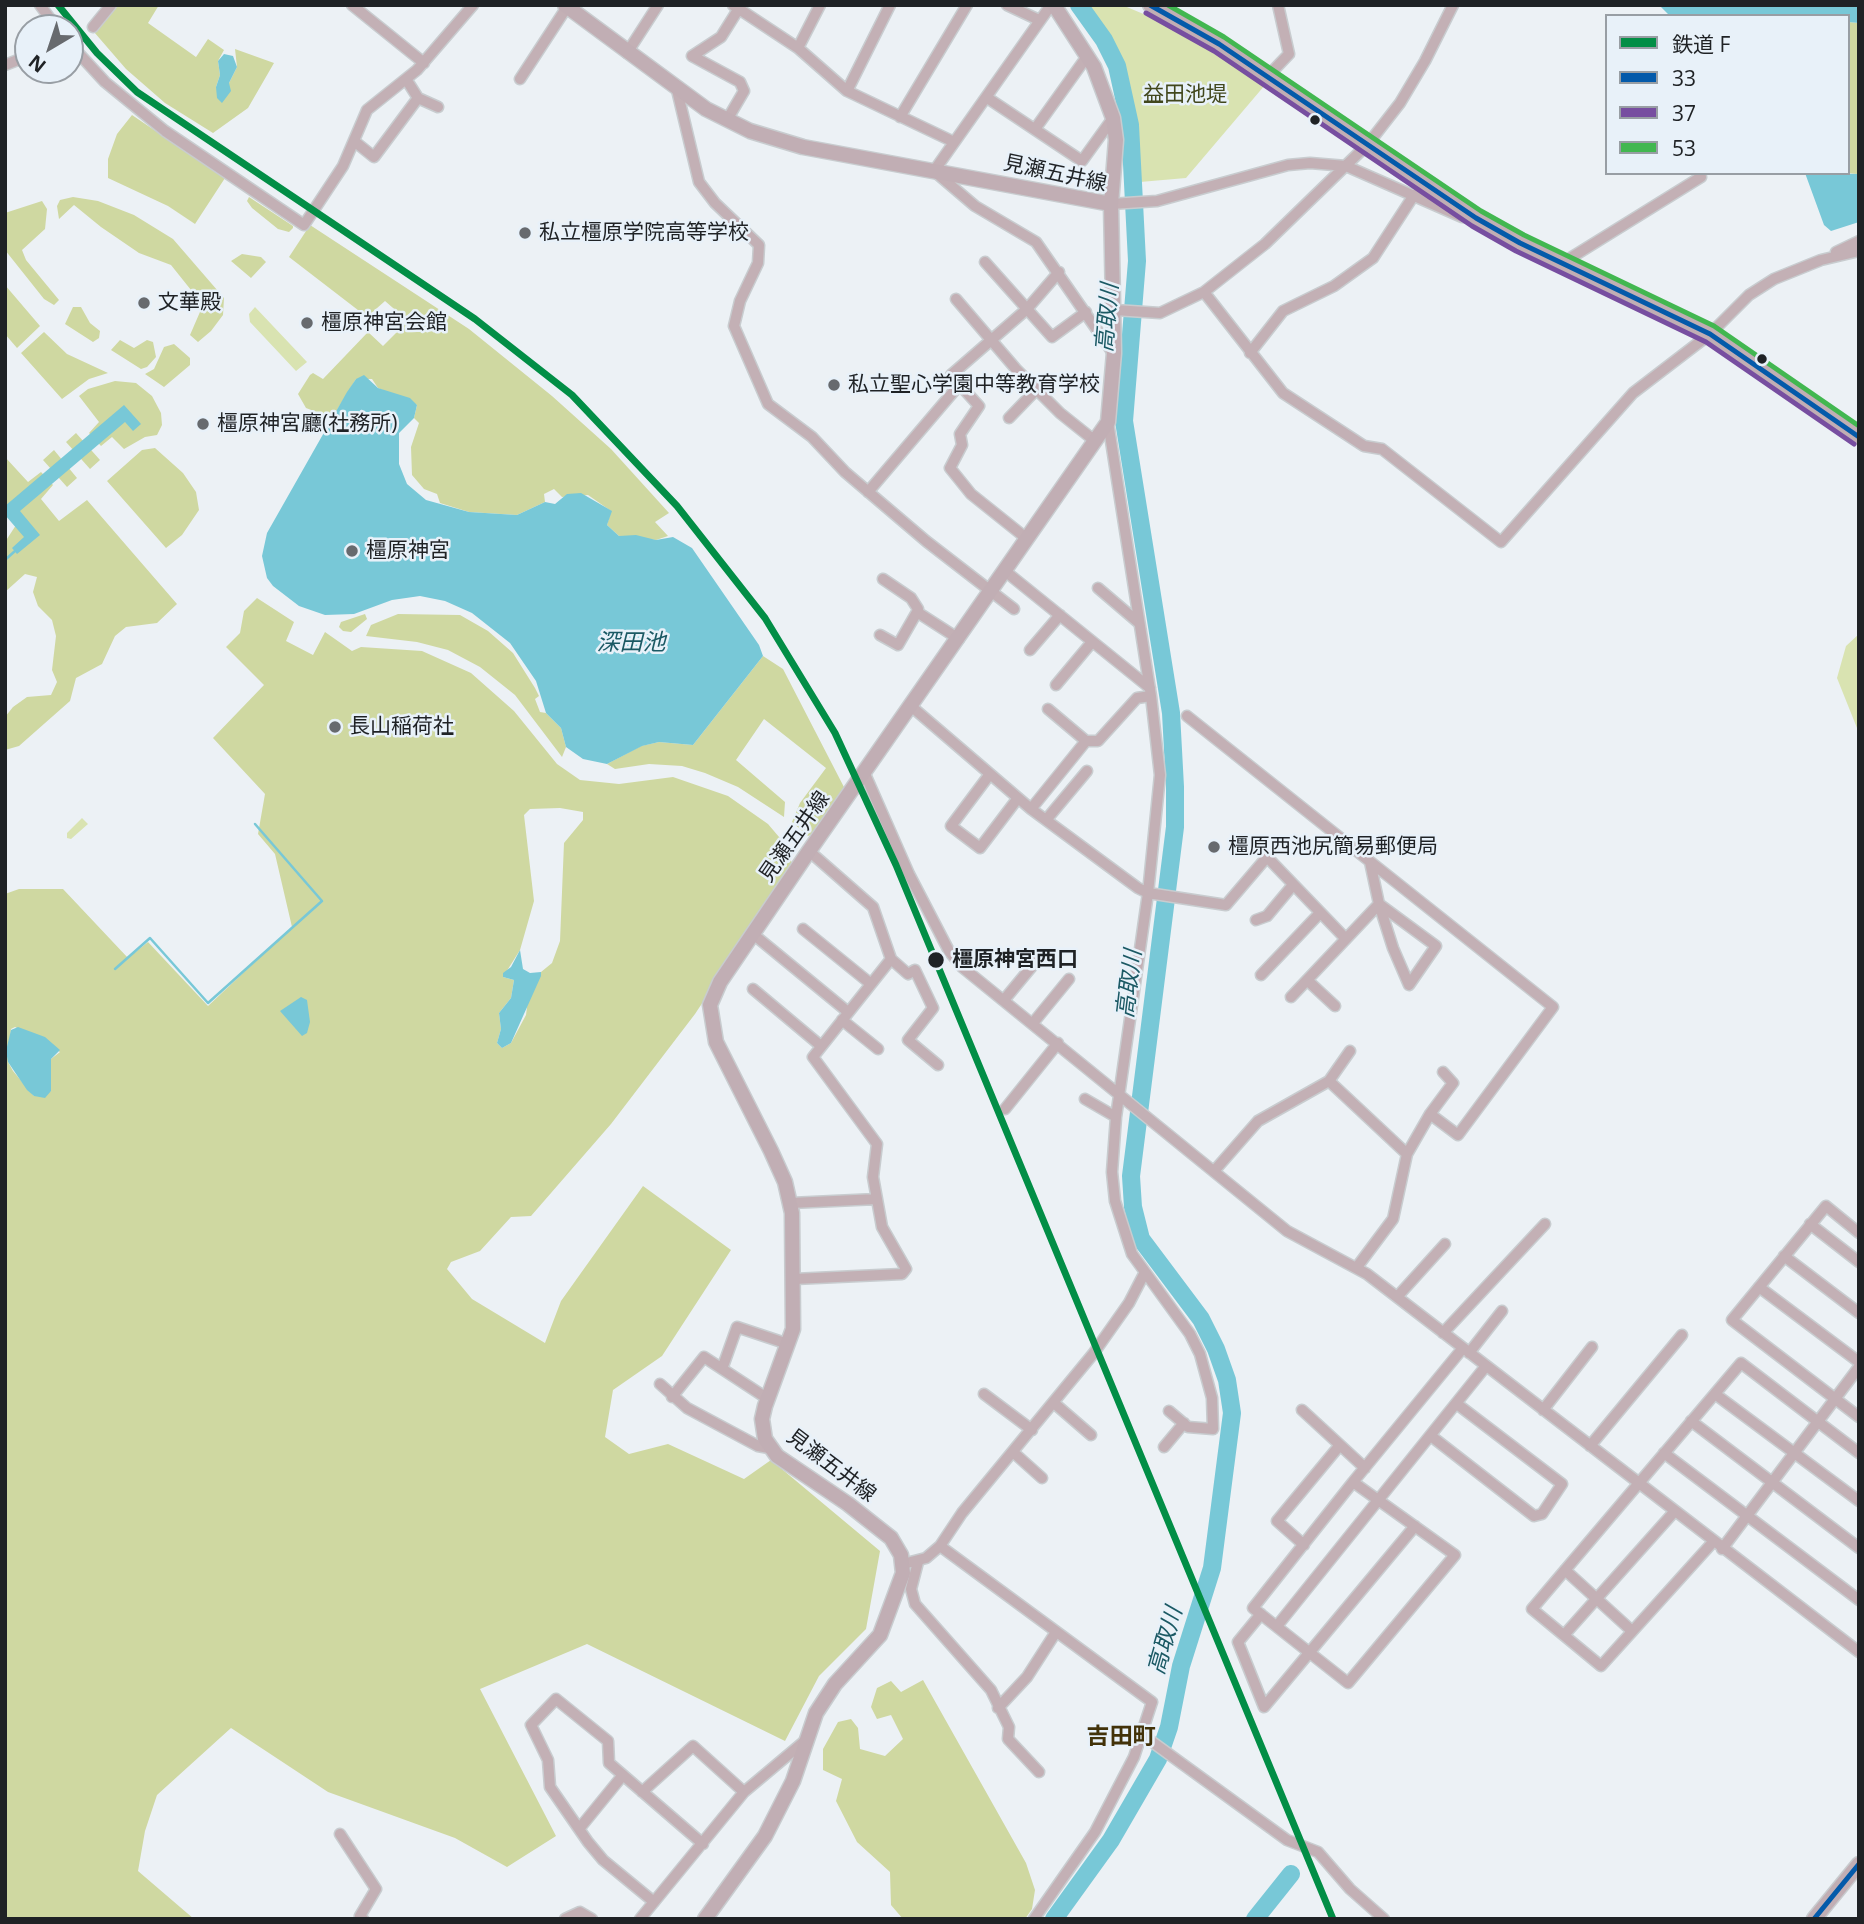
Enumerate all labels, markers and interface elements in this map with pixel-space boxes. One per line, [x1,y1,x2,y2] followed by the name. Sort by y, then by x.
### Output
[14,14,84,84] north arrow
[1605,14,1850,175] legend
[1672,30,1730,58] text: 鉄道 F
[23,49,51,79] text: N
[1672,64,1696,92] text: 33
[1143,82,1227,108] park label: 益田池堤
[1672,99,1696,127] text: 37
[1308,113,1322,127] unlabelled marker
[1672,134,1696,162] text: 53
[1001,151,1109,197] street label: 見瀬五井線
[539,220,749,246] place label: 私立橿原学院高等学校
[517,225,533,241] marker: 私立橿原学院高等学校
[1091,282,1125,354] water label: 高取川
[158,290,221,316] place label: 文華殿
[136,295,152,311] marker: 文華殿
[321,310,447,336] place label: 橿原神宮会館
[299,315,315,331] marker: 橿原神宮会館
[1755,352,1769,366] unlabelled marker
[848,372,1100,398] place label: 私立聖心学園中等教育学校
[826,377,842,393] marker: 私立聖心学園中等教育学校
[217,411,397,437] place label: 橿原神宮廳(社務所)
[195,416,211,432] marker: 橿原神宮廳(社務所)
[366,538,450,564] place label: 橿原神宮
[344,543,360,559] marker: 橿原神宮
[597,629,665,657] water label: 深田池
[349,714,454,740] place label: 長山稲荷社
[327,719,343,735] marker: 長山稲荷社
[755,787,835,887] street label: 見瀬五井線
[1228,834,1438,860] place label: 橿原西池尻簡易郵便局
[1206,839,1222,855] marker: 橿原西池尻簡易郵便局
[952,947,1078,973] place label: 橿原神宮西口
[1112,948,1148,1020] water label: 高取川
[926,950,946,970] marker: 橿原神宮西口
[781,1424,881,1508] street label: 見瀬五井線
[1143,1604,1189,1678] water label: 高取川
[1087,1723,1155,1751] district label: 吉田町

